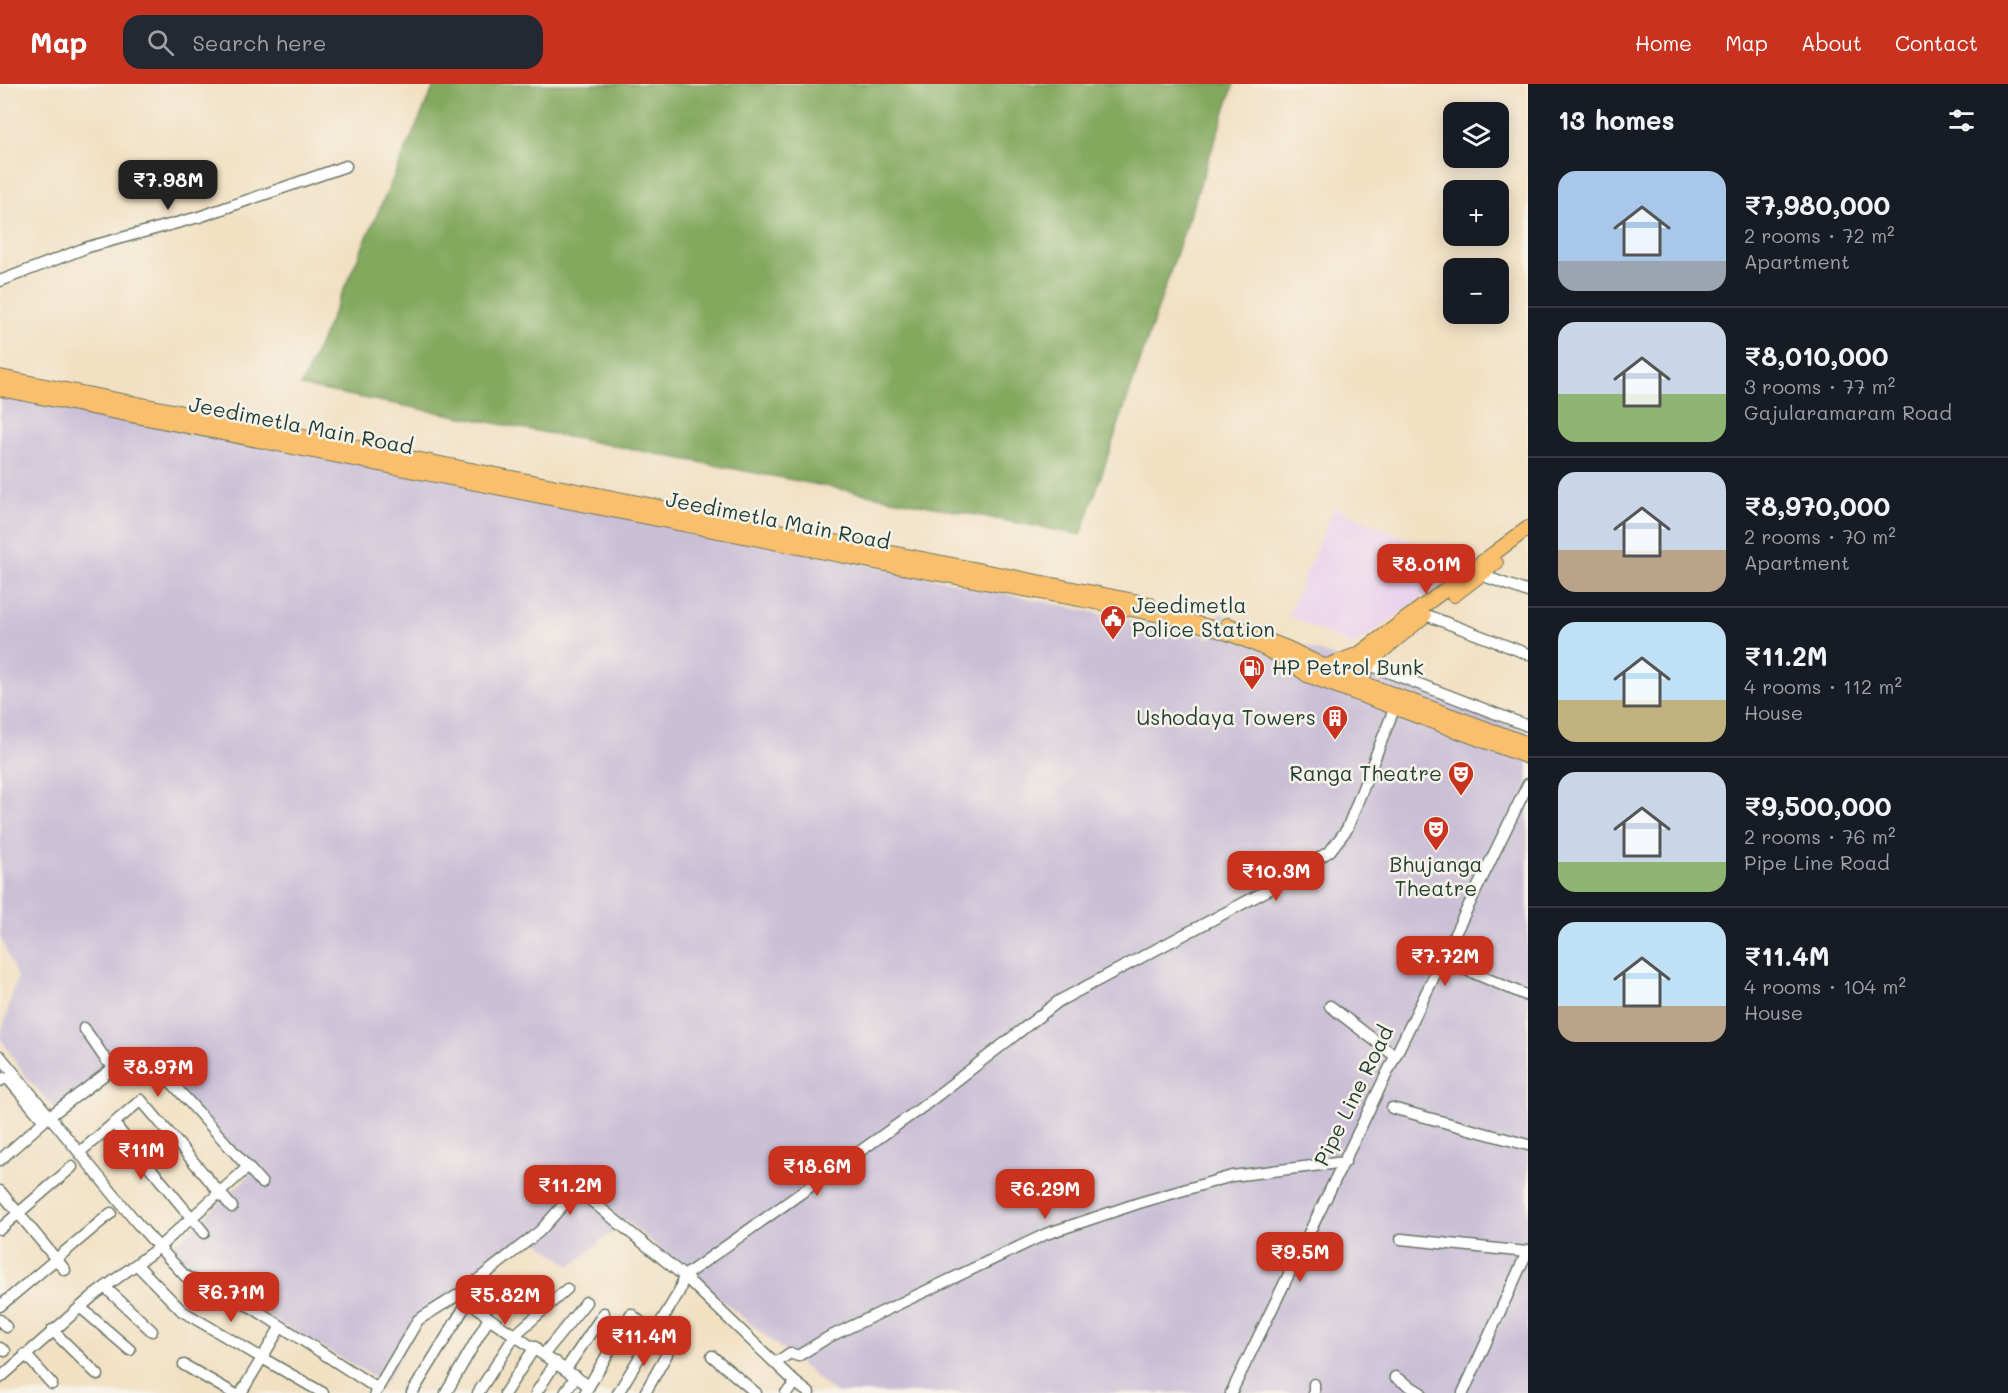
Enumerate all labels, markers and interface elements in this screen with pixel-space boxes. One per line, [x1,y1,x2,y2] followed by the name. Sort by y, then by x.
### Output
[123,15,543,69] search box
[30,24,87,60] text: Map
[144,26,177,59] icon: search
[192,28,326,57] text: Search here
[1635,29,1692,56] text: Home
[1725,29,1768,56] text: Map
[1801,29,1862,56] text: About
[1895,29,1978,56] text: Contact
[1443,102,1509,324] map controls
[1443,102,1509,168] button: layers
[1558,103,1675,137] text: 13 homes
[1945,104,1978,137] icon: filters
[119,160,217,211] pin: ₹7.98M
[132,166,204,192] text: ₹7.98M
[1443,180,1509,246] button: +
[1744,188,1890,222] text: ₹7,980,000
[1606,195,1678,267] icon: home
[1744,222,1895,248] text: 2 rooms · 72 m²
[1744,248,1850,274] text: Apartment
[1443,258,1509,324] button: −
[1744,339,1888,373] text: ₹8,010,000
[1606,346,1678,418] icon: home
[1744,373,1895,399] text: 3 rooms · 77 m²
[187,390,416,460] street label: Jeedimetla Main Road
[1744,399,1952,425] text: Gajularamaram Road
[664,485,893,555] street label: Jeedimetla Main Road
[1744,489,1890,523] text: ₹8,970,000
[1606,496,1678,568] icon: home
[1744,523,1896,549] text: 2 rooms · 70 m²
[1377,544,1475,595] pin: ₹8.01M
[1744,549,1850,575] text: Apartment
[1391,550,1461,576] text: ₹8.01M
[1132,591,1275,642] place label: Jeedimetla Police Station
[1098,603,1128,641] public building icon: Jeedimetla Police Station
[1744,639,1828,673] text: ₹11.2M
[1606,646,1678,718] icon: home
[1237,653,1267,691] fuel station icon: HP Petrol Bunk
[1272,653,1424,680] place label: HP Petrol Bunk
[1744,673,1902,699] text: 4 rooms · 112 m²
[1744,699,1803,725] text: House
[1136,703,1316,730] place label: Ushodaya Towers
[1320,703,1350,741] building icon: Ushodaya Towers
[1289,759,1442,786] place label: Ranga Theatre
[1446,759,1476,797] theatre icon: Ranga Theatre
[1744,789,1892,823] text: ₹9,500,000
[1606,796,1678,868] icon: home
[1421,814,1451,852] theatre icon: Bhujanga Theatre
[1744,823,1896,849] text: 2 rooms · 76 m²
[1744,849,1890,875] text: Pipe Line Road
[1389,850,1483,901] place label: Bhujanga Theatre
[1227,851,1325,902] pin: ₹10.3M
[1241,857,1311,883] text: ₹10.3M
[1396,936,1494,987] pin: ₹7.72M
[1744,939,1830,973] text: ₹11.4M
[1410,942,1480,968] text: ₹7.72M
[1606,946,1678,1018] icon: home
[1744,973,1906,999] text: 4 rooms · 104 m²
[1744,999,1803,1025] text: House
[1307,1021,1398,1170] street label: Pipe Line Road
[109,1047,207,1098] pin: ₹8.97M
[122,1053,194,1079] text: ₹8.97M
[105,1130,177,1181] pin: ₹11M
[117,1136,165,1162] text: ₹11M
[768,1146,866,1197] pin: ₹18.6M
[783,1152,851,1178] text: ₹18.6M
[521,1165,619,1216] pin: ₹11.2M
[996,1169,1094,1220] pin: ₹6.29M
[538,1171,602,1197] text: ₹11.2M
[1010,1175,1080,1201] text: ₹6.29M
[1258,1232,1342,1283] pin: ₹9.5M
[1270,1238,1330,1264] text: ₹9.5M
[182,1272,280,1323] pin: ₹6.71M
[456,1275,554,1326] pin: ₹5.82M
[197,1278,265,1304] text: ₹6.71M
[470,1281,540,1307] text: ₹5.82M
[595,1316,693,1367] pin: ₹11.4M
[611,1322,677,1348] text: ₹11.4M

